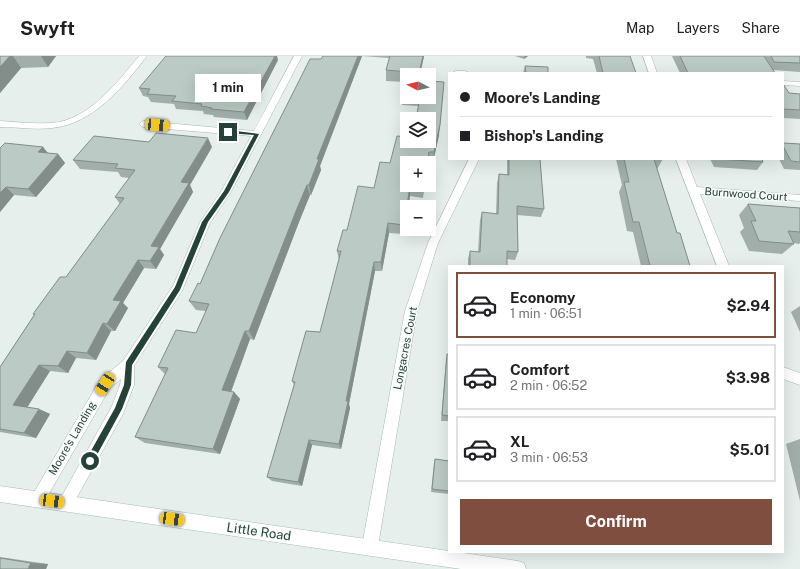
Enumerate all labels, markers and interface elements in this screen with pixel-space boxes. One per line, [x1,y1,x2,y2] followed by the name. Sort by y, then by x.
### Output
[20,17,75,39] text: Swyft
[626,20,654,36] text: Map
[676,20,720,36] text: Layers
[742,20,780,36] text: Share
[400,68,436,104] north arrow
[400,68,436,236] map controls
[195,74,261,102] callout: 1 min
[212,80,244,95] text: 1 min
[484,89,600,106] text: Moore's Landing
[400,112,436,148] button: layers
[145,118,169,132] car
[219,123,237,141] route end
[484,127,604,144] text: Bishop's Landing
[400,156,436,192] button: +
[704,185,788,203] street label: Burnwood Court
[400,200,436,236] button: −
[462,287,498,323] icon: car
[510,289,575,306] text: Economy
[727,297,770,314] text: $2.94
[391,305,419,391] street label: Longacres Court
[510,306,582,321] text: 1 min · 06:51
[462,359,498,395] icon: car
[510,361,570,378] text: Comfort
[726,369,770,386] text: $3.98
[93,371,117,397] car
[510,378,587,393] text: 2 min · 06:52
[46,399,98,477] street label: Moore's Landing
[462,431,498,467] icon: car
[510,433,529,450] text: XL
[730,441,770,458] text: $5.01
[510,450,588,465] text: 3 min · 06:53
[81,452,99,470] route start
[39,493,65,509] car
[460,499,772,545] button: Confirm
[159,511,185,527] car
[226,520,292,543] street label: Little Road

